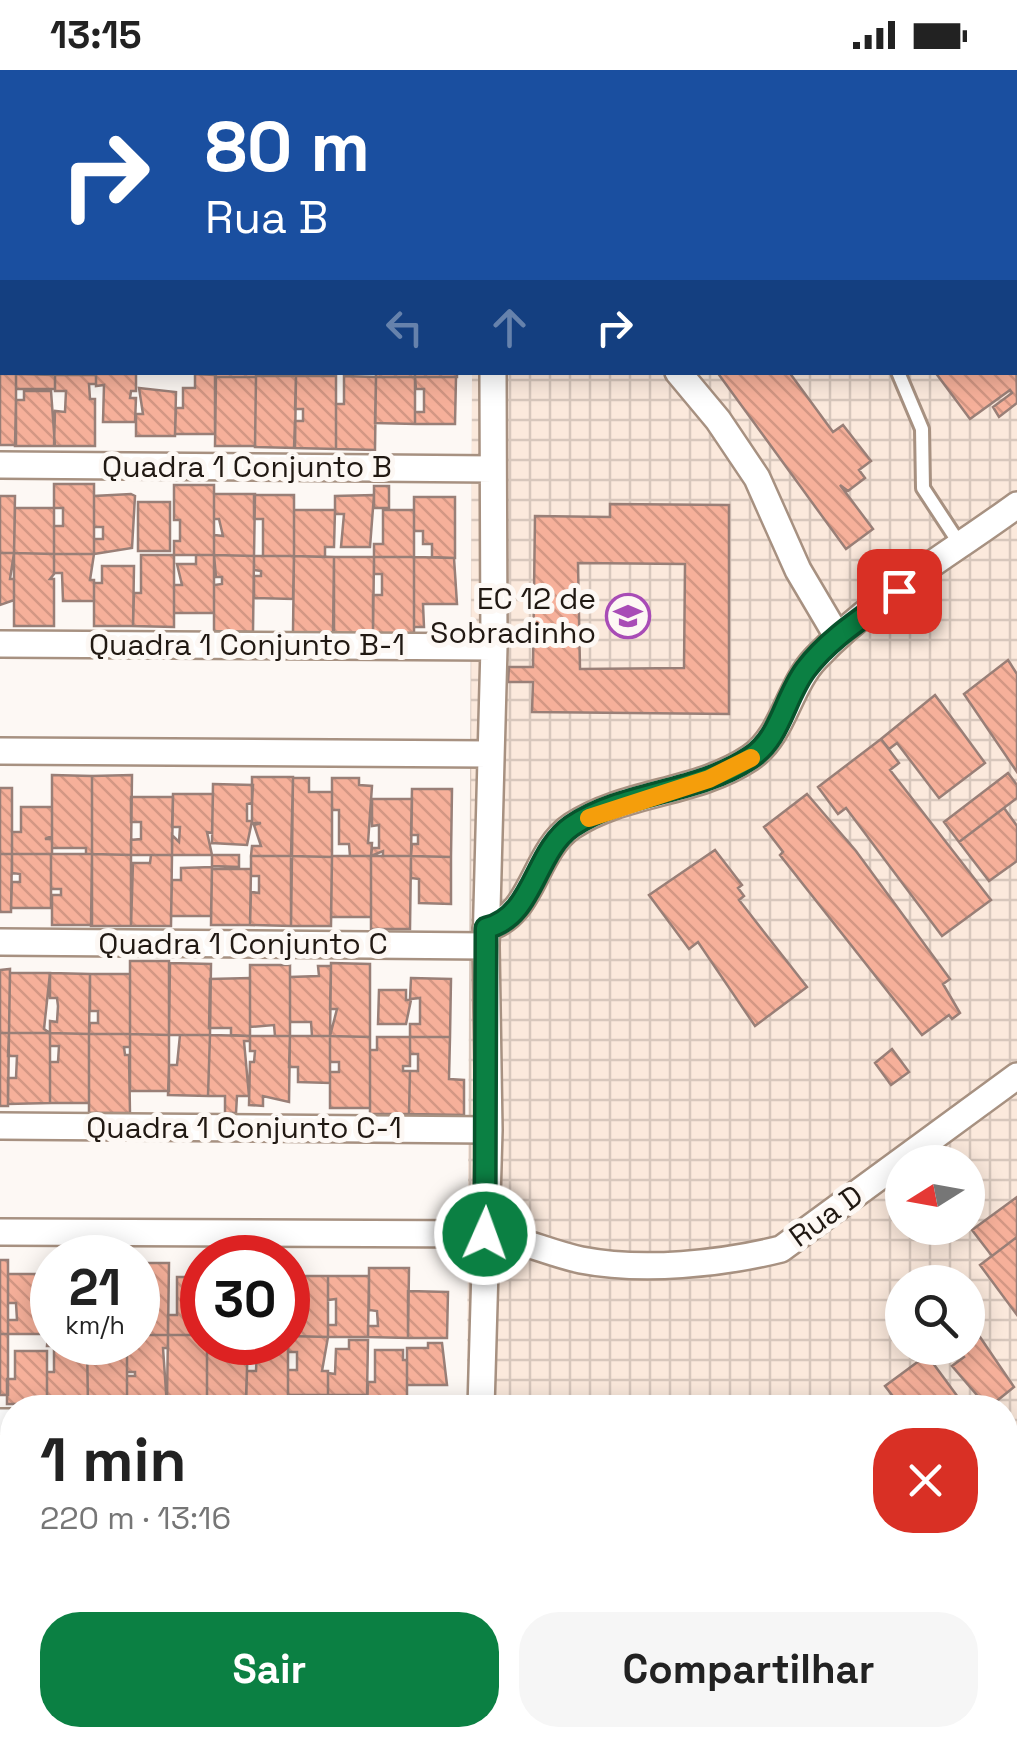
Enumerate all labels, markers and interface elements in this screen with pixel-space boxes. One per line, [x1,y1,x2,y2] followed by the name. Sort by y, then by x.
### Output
[50,11,142,59] text: 13:15
[205,102,370,191] text: 80 m
[40,110,170,240] icon: right
[205,189,328,246] text: Rua B
[377,300,432,355] icon: left
[482,300,537,355] icon: ahead
[587,300,642,355] icon: right
[102,447,392,486] street label: Quadra 1 Conjunto B
[857,549,942,634] pin
[872,564,927,619] icon: arrive
[430,579,596,652] place label: EC 12 de Sobradinho
[605,593,651,639] school or university icon: EC 12 de Sobradinho
[89,625,405,664] street label: Quadra 1 Conjunto B-1
[98,924,388,963] street label: Quadra 1 Conjunto C
[86,1108,402,1147] street label: Quadra 1 Conjunto C-1
[885,1145,985,1245] north arrow
[885,1145,985,1365] map controls
[781,1176,870,1256] street label: Rua D
[433,1182,537,1286] position arrow
[180,1235,310,1365] speed limit sign: 30
[69,1256,121,1320] text: 21
[885,1265,985,1365] button: search
[65,1309,125,1341] text: km/h
[40,1422,187,1499] text: 1 min
[873,1428,978,1533] button: close
[40,1498,231,1538] text: 220 m · 13:16
[40,1612,499,1727] button: Sair
[519,1612,978,1727] button: Compartilhar

